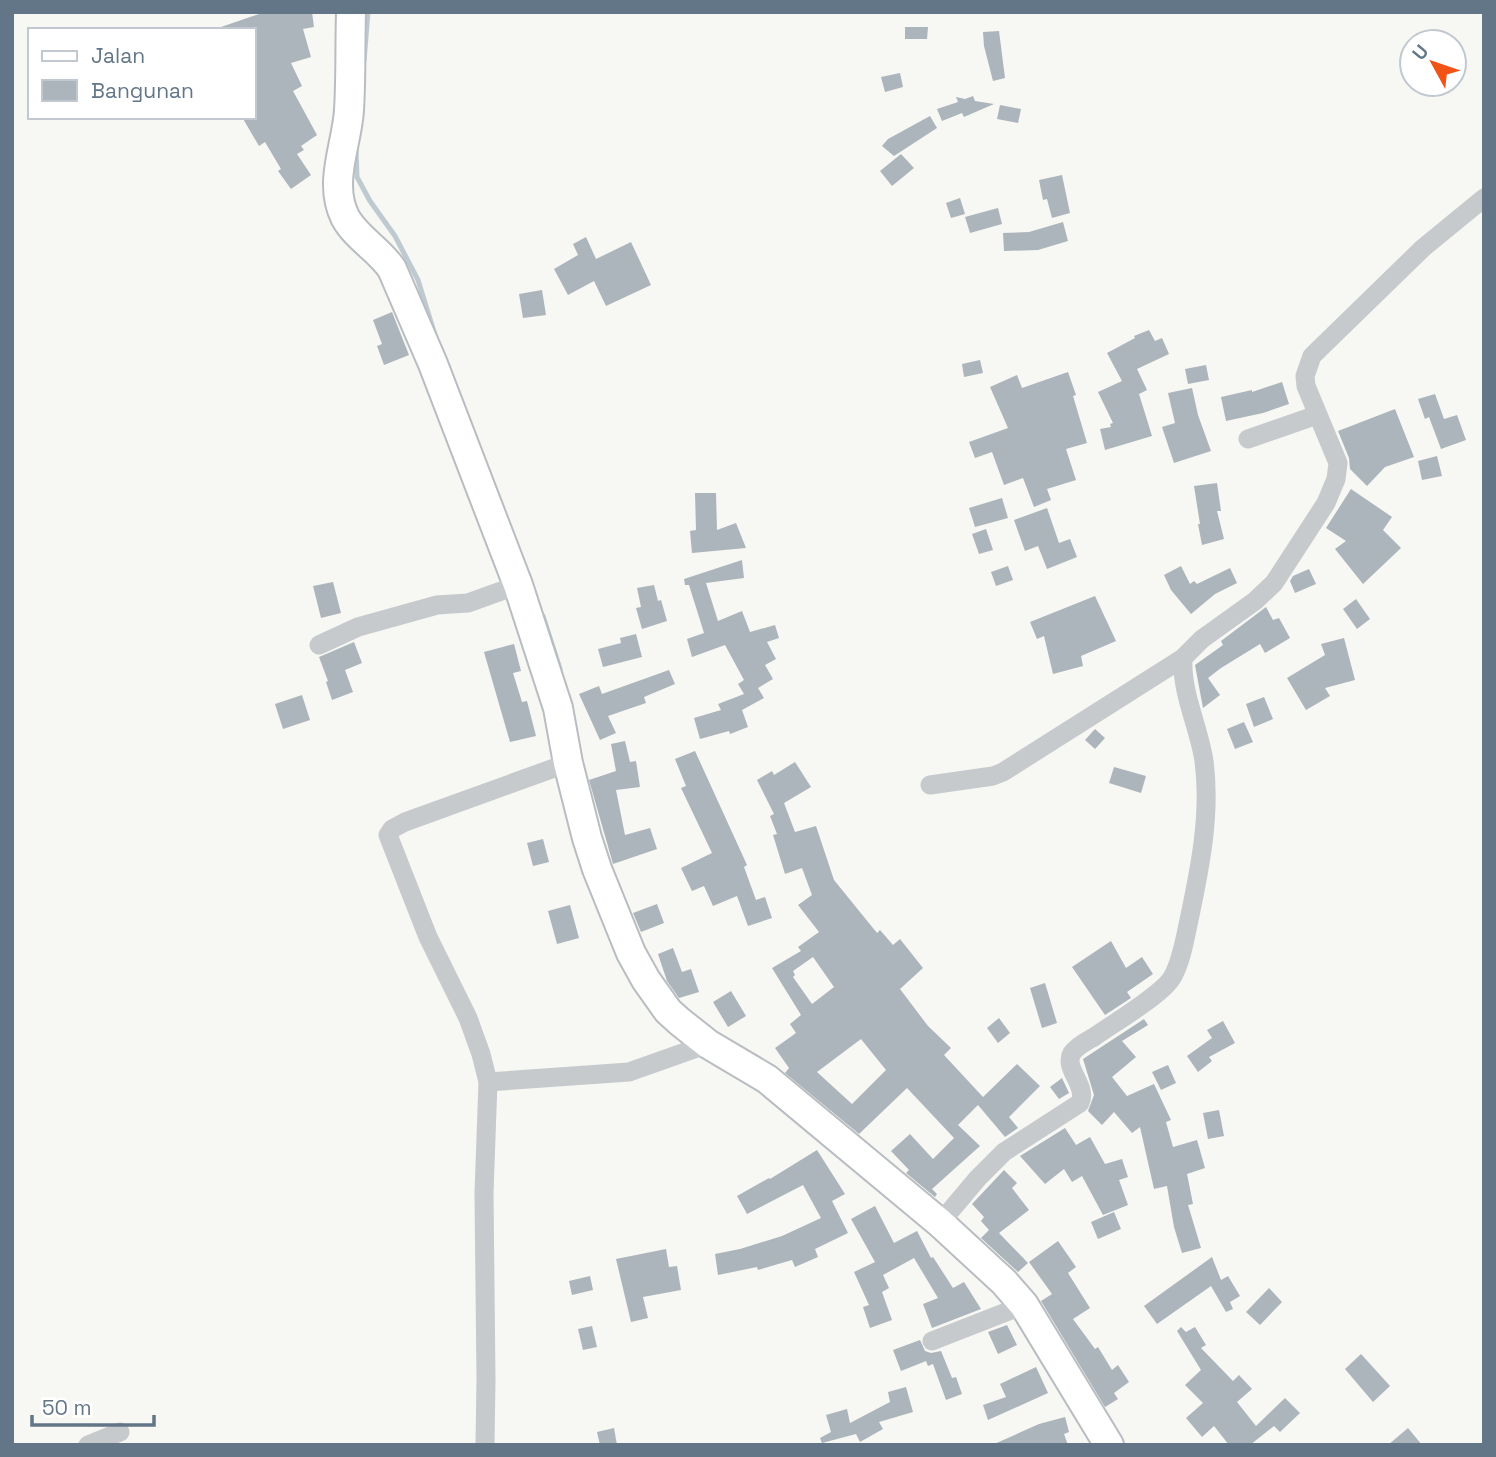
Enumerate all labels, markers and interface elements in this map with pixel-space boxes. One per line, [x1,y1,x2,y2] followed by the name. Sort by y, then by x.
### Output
[28,28,256,119] legend
[1398,28,1468,98] north arrow
[1407,39,1434,65] text: U
[91,42,145,69] text: Jalan
[91,77,194,104] text: Bangunan
[32,1384,154,1428] scale bar
[42,1394,92,1421] text: 50 m

